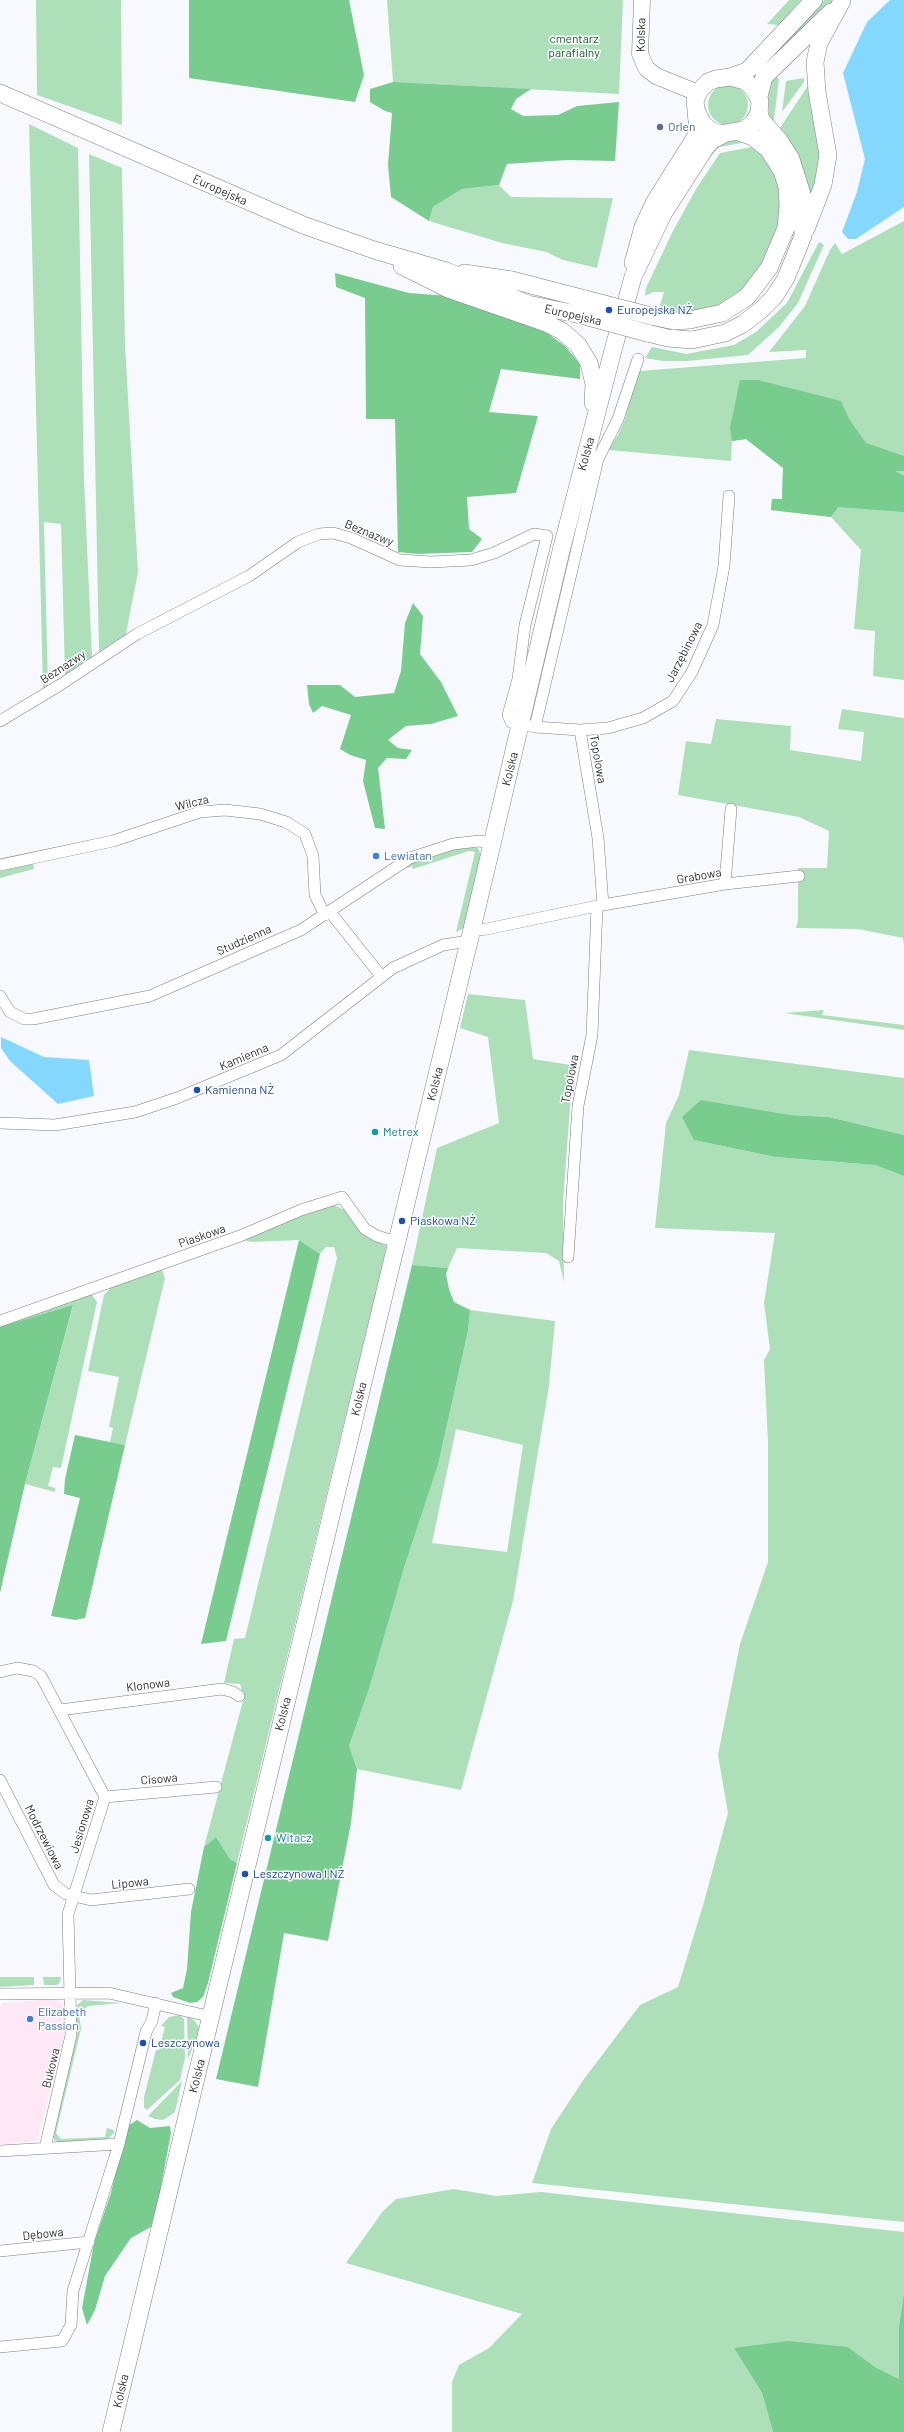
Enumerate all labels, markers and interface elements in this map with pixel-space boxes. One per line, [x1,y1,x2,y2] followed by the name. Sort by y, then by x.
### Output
[634,18,648,52] street label: Kolska
[548,32,600,60] park label: cmentarz parafialny
[668,120,695,134] place label: Orlen
[655,122,665,132] marker: Orlen
[190,172,250,208] street label: Europejska
[543,301,603,329] street label: Europejska
[617,303,692,317] place label: Europejska NŻ
[604,305,614,315] marker: Europejska NŻ
[575,436,597,472] street label: Kolska
[342,517,396,549] street label: Beznazwy
[663,619,705,685] street label: Jarzębinowa
[38,647,88,687] street label: Beznazwy
[587,733,609,785] street label: Topolowa
[499,751,521,787] street label: Kolska
[174,792,210,814] street label: Wilcza
[384,849,432,863] place label: Lewiatan
[371,851,381,861] marker: Lewiatan
[675,865,723,887] street label: Grabowa
[214,922,274,958] street label: Studzienna
[217,1040,271,1074] street label: Kamienna
[558,1053,582,1105] street label: Topolowa
[424,1066,446,1102] street label: Kolska
[205,1083,274,1097] place label: Kamienna NŻ
[192,1085,202,1095] marker: Kamienna NŻ
[383,1125,419,1139] place label: Metrex
[370,1127,380,1137] marker: Metrex
[410,1214,476,1228] place label: Piaskowa NŻ
[397,1216,407,1226] marker: Piaskowa NŻ
[177,1221,227,1251] street label: Piaskowa
[348,1381,370,1417] street label: Kolska
[125,1675,171,1695] street label: Klonowa
[272,1696,294,1732] street label: Kolska
[140,1770,178,1788] street label: Cisowa
[67,1797,97,1855] street label: Jesionowa
[22,1802,66,1872] street label: Modrzewiowa
[276,1831,312,1845] place label: Witacz
[263,1833,273,1843] marker: Witacz
[253,1867,344,1881] place label: Leszczynowa I NŻ
[240,1869,250,1879] marker: Leszczynowa I NŻ
[111,1874,149,1892] street label: Lipowa
[38,2005,86,2033] place label: Elizabeth Passion
[25,2014,35,2024] marker: Elizabeth Passion
[151,2036,220,2050] place label: Leszczynowa
[138,2038,148,2048] marker: Leszczynowa
[39,2047,63,2089] street label: Bukowa
[186,2058,208,2094] street label: Kolska
[22,2225,64,2243] street label: Dębowa
[110,2373,132,2409] street label: Kolska

